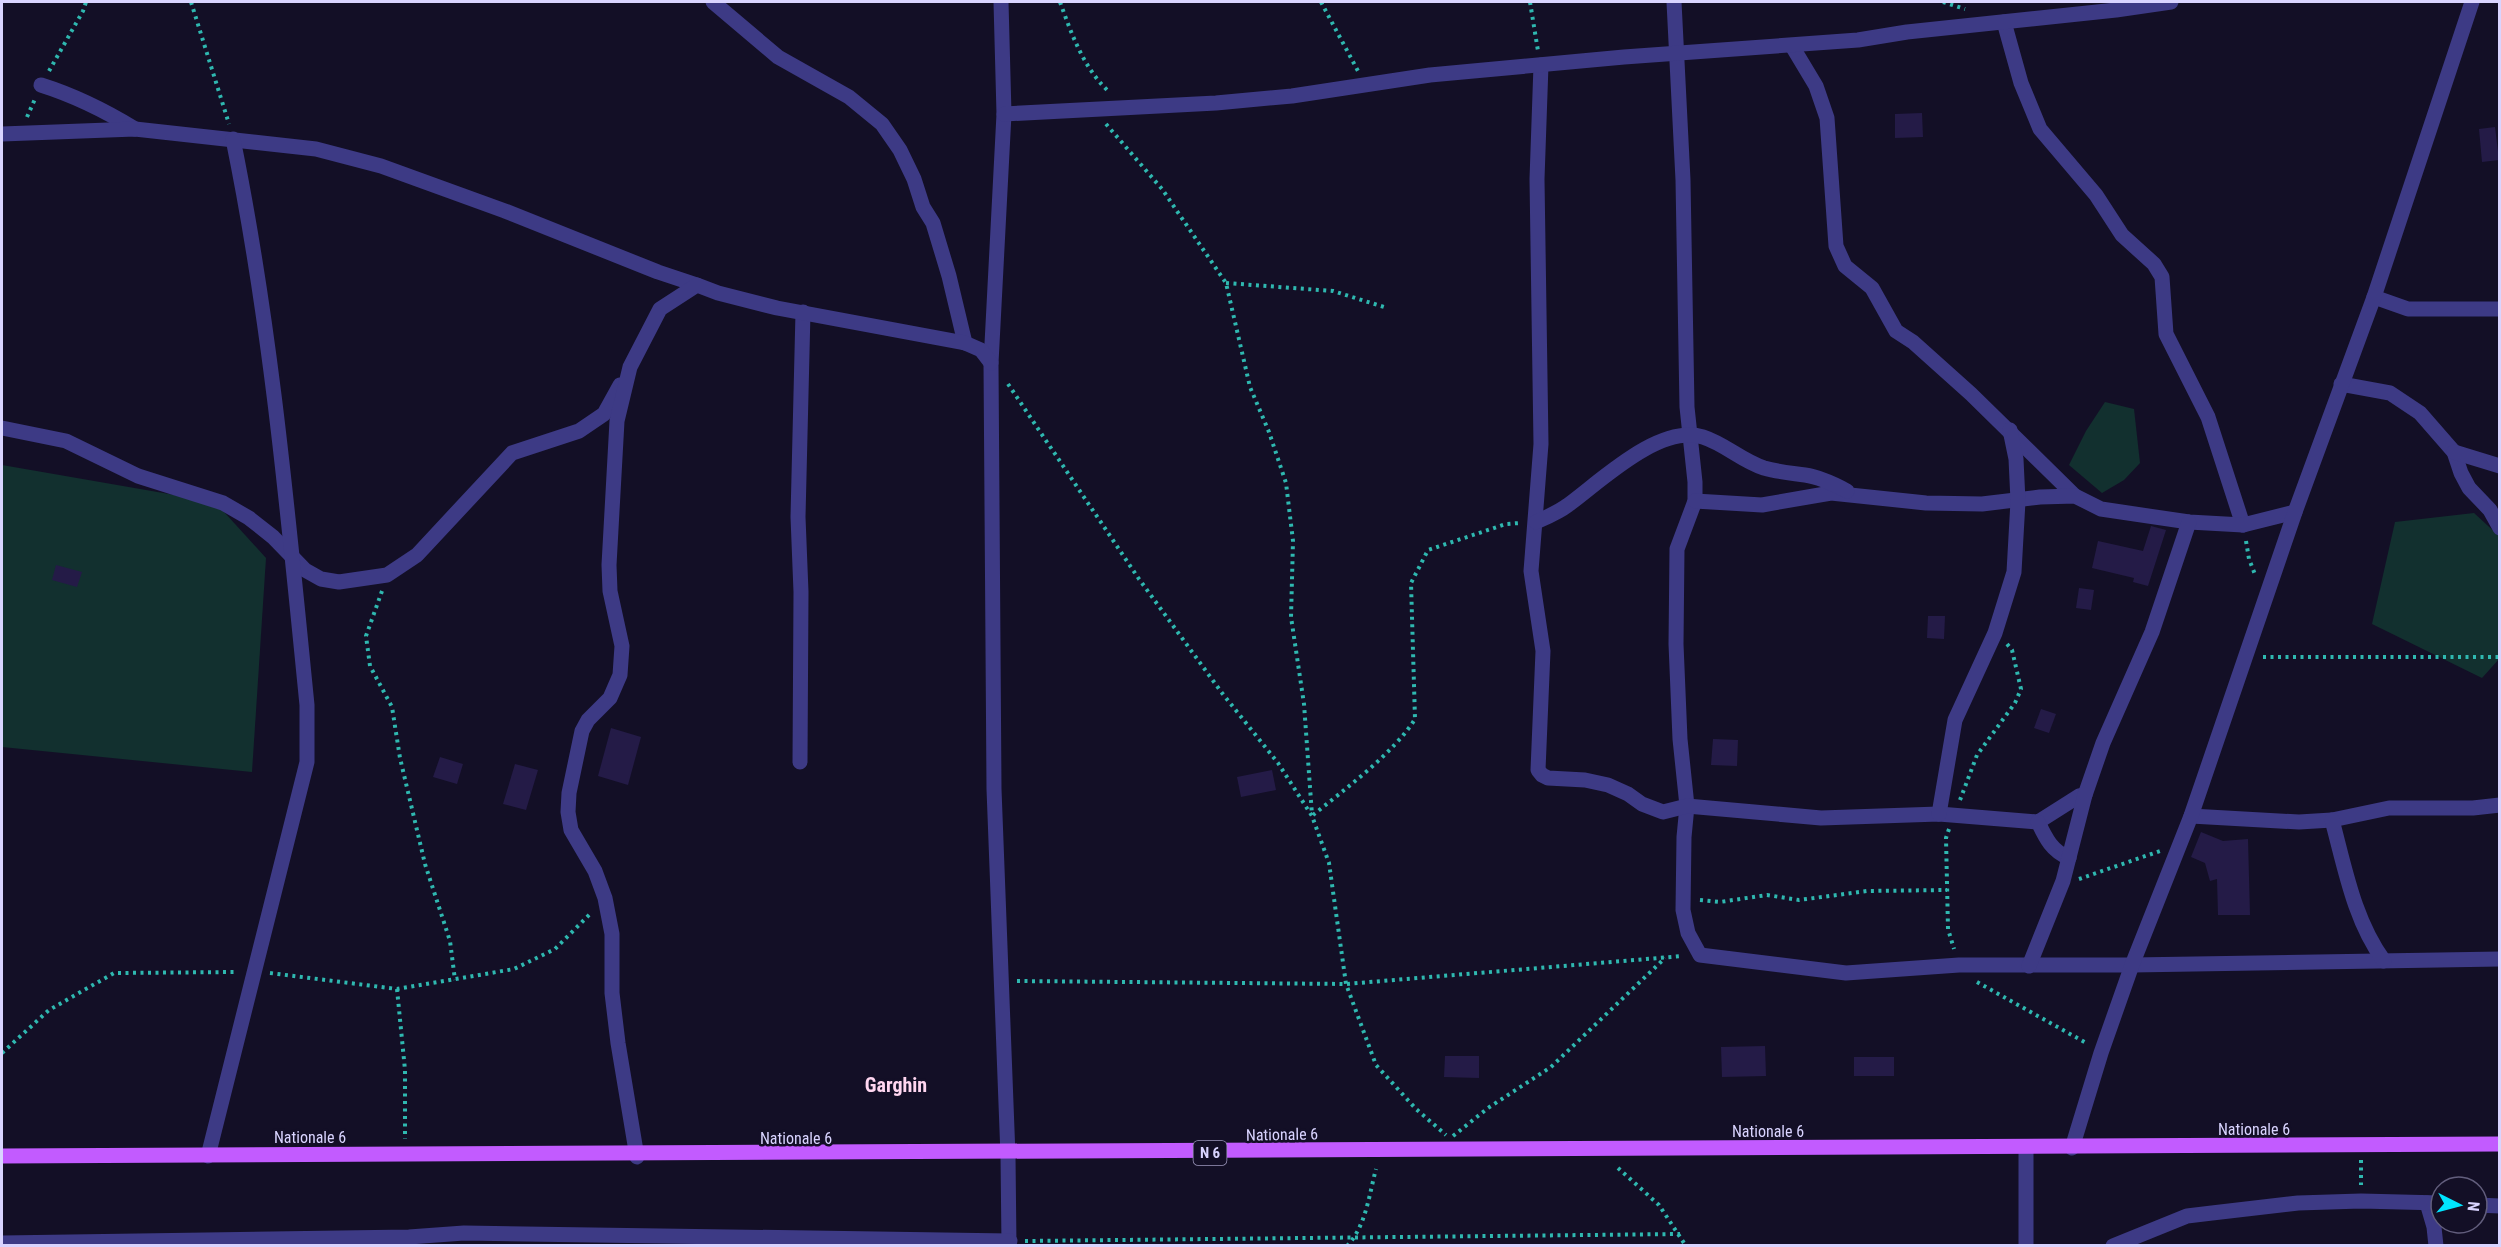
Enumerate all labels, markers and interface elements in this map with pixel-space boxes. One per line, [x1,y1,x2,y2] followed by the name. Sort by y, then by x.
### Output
[865,1073,927,1097] district label: Garghin
[2218,1120,2290,1139] street label: Nationale 6
[1732,1122,1804,1141] street label: Nationale 6
[1246,1124,1318,1145] street label: Nationale 6
[274,1128,346,1147] street label: Nationale 6
[760,1129,832,1148] street label: Nationale 6
[1194,1141,1226,1165] road number: N 6
[2429,1175,2489,1235] north arrow
[2463,1201,2483,1212] text: N

